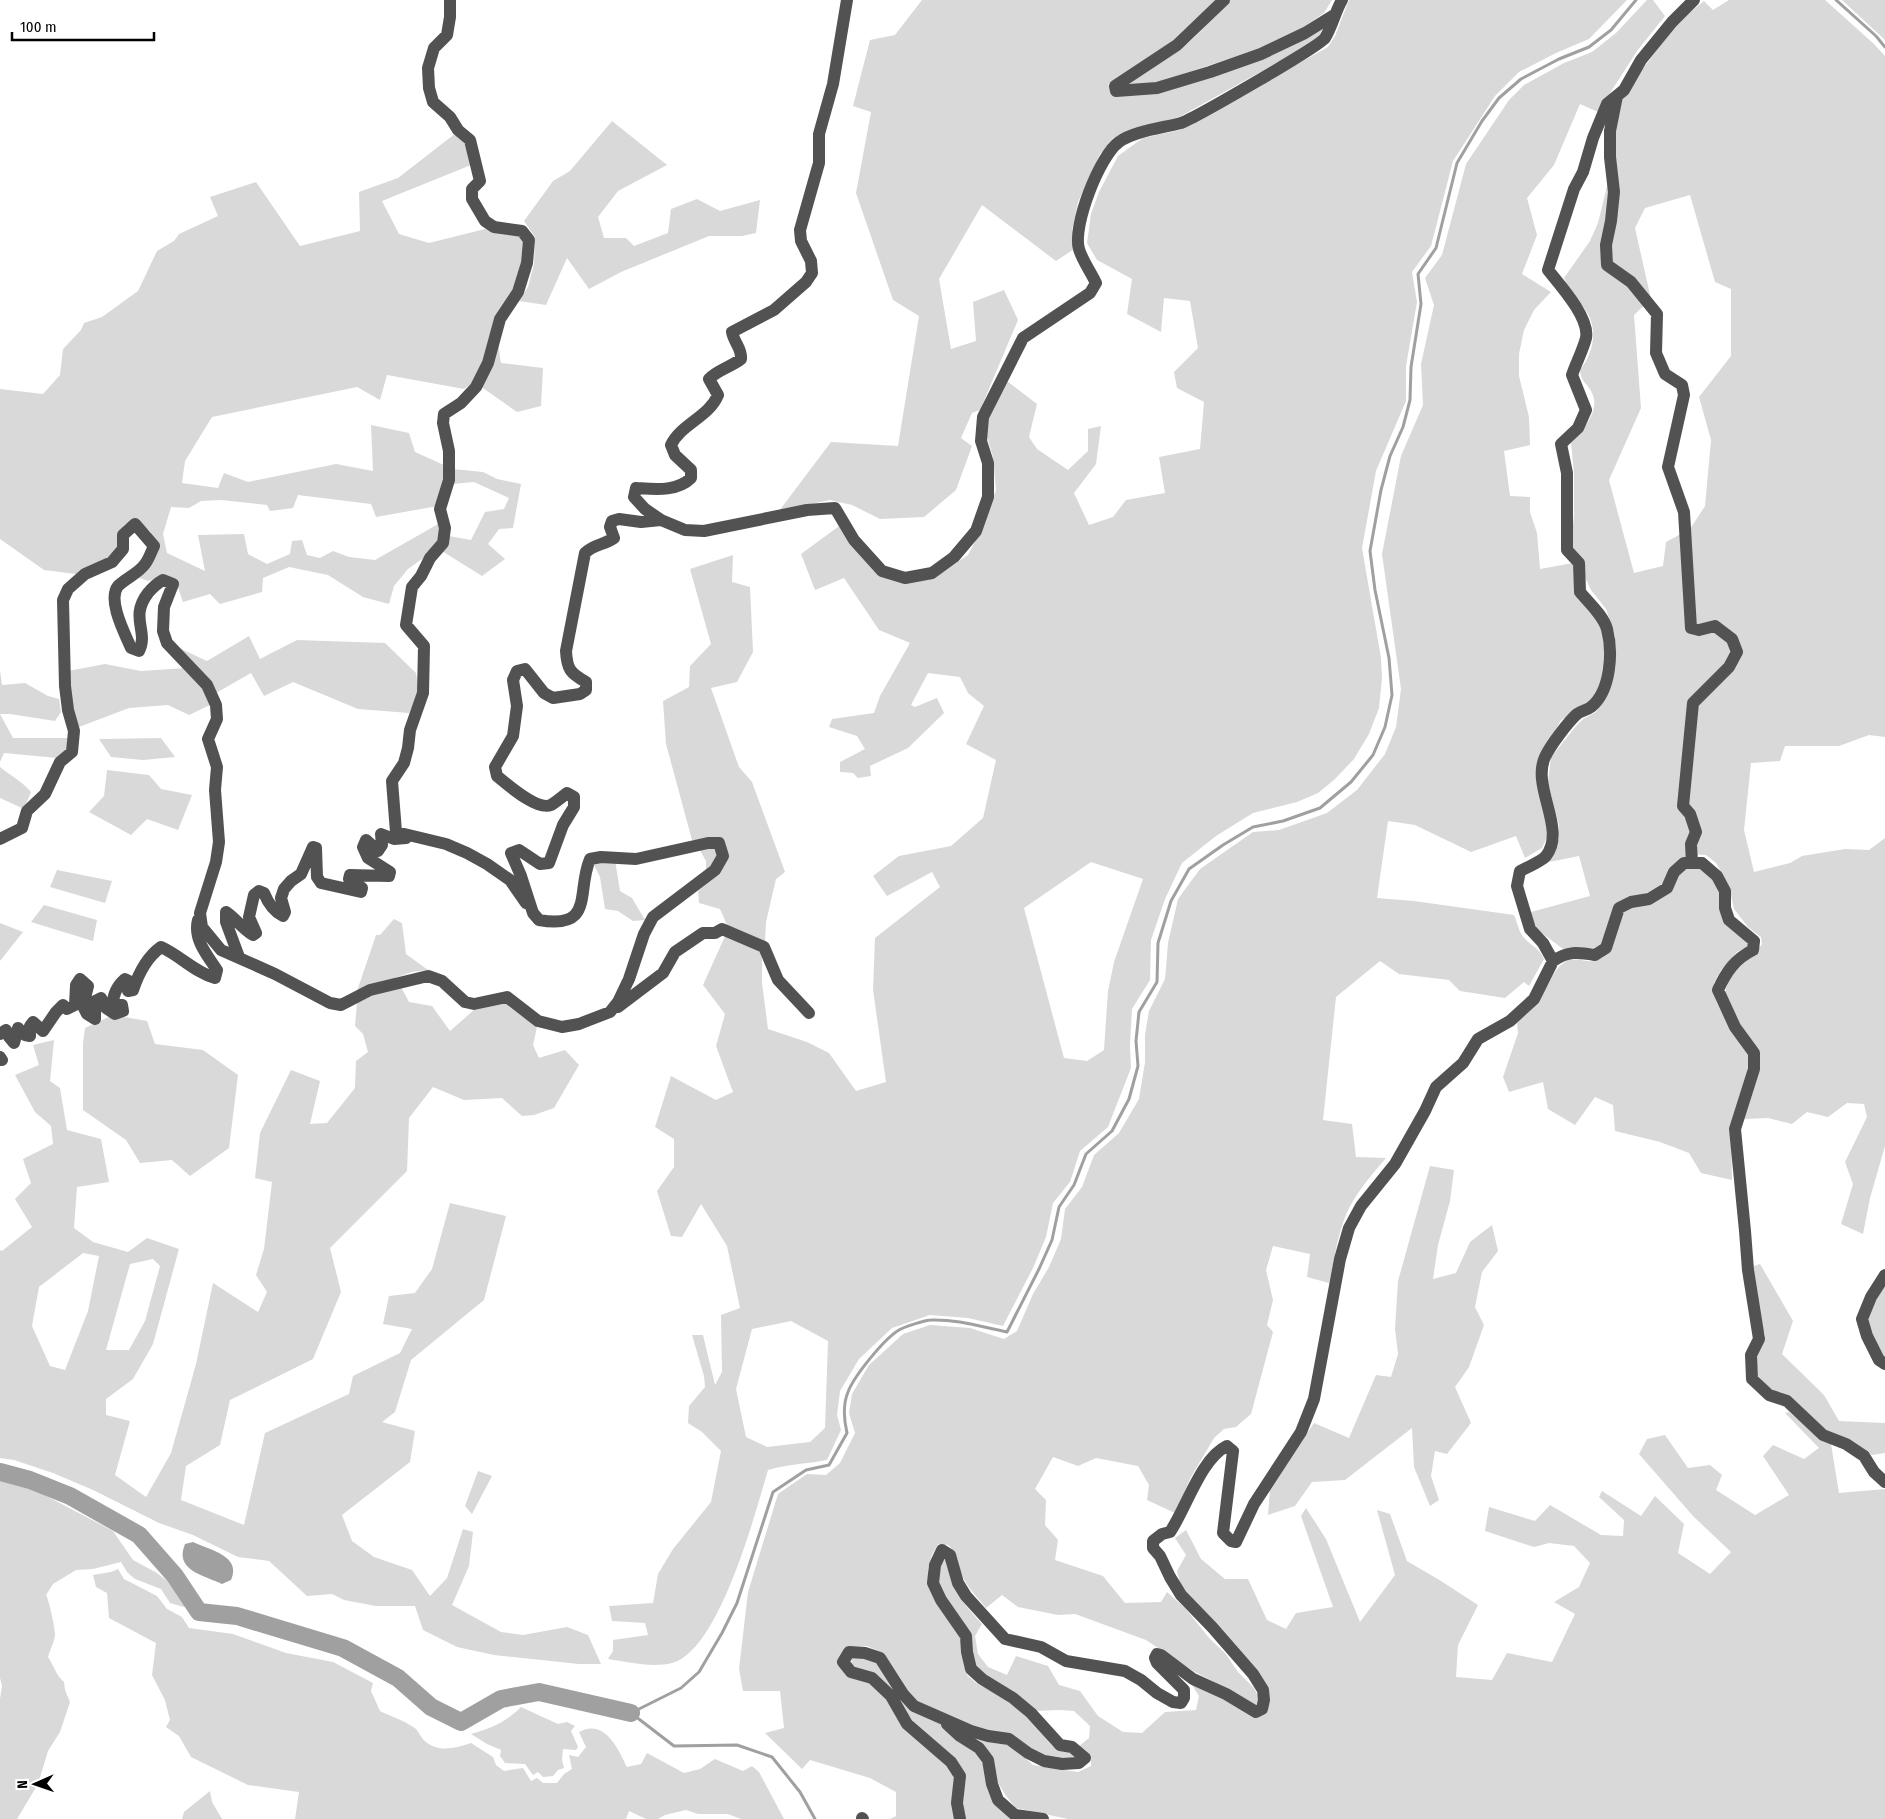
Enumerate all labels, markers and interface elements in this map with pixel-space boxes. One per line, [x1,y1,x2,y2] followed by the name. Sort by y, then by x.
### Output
[12,10,155,42] scale bar
[20,18,57,36] text: 100 m
[10,1759,60,1809] north arrow
[14,1780,31,1789] text: N

